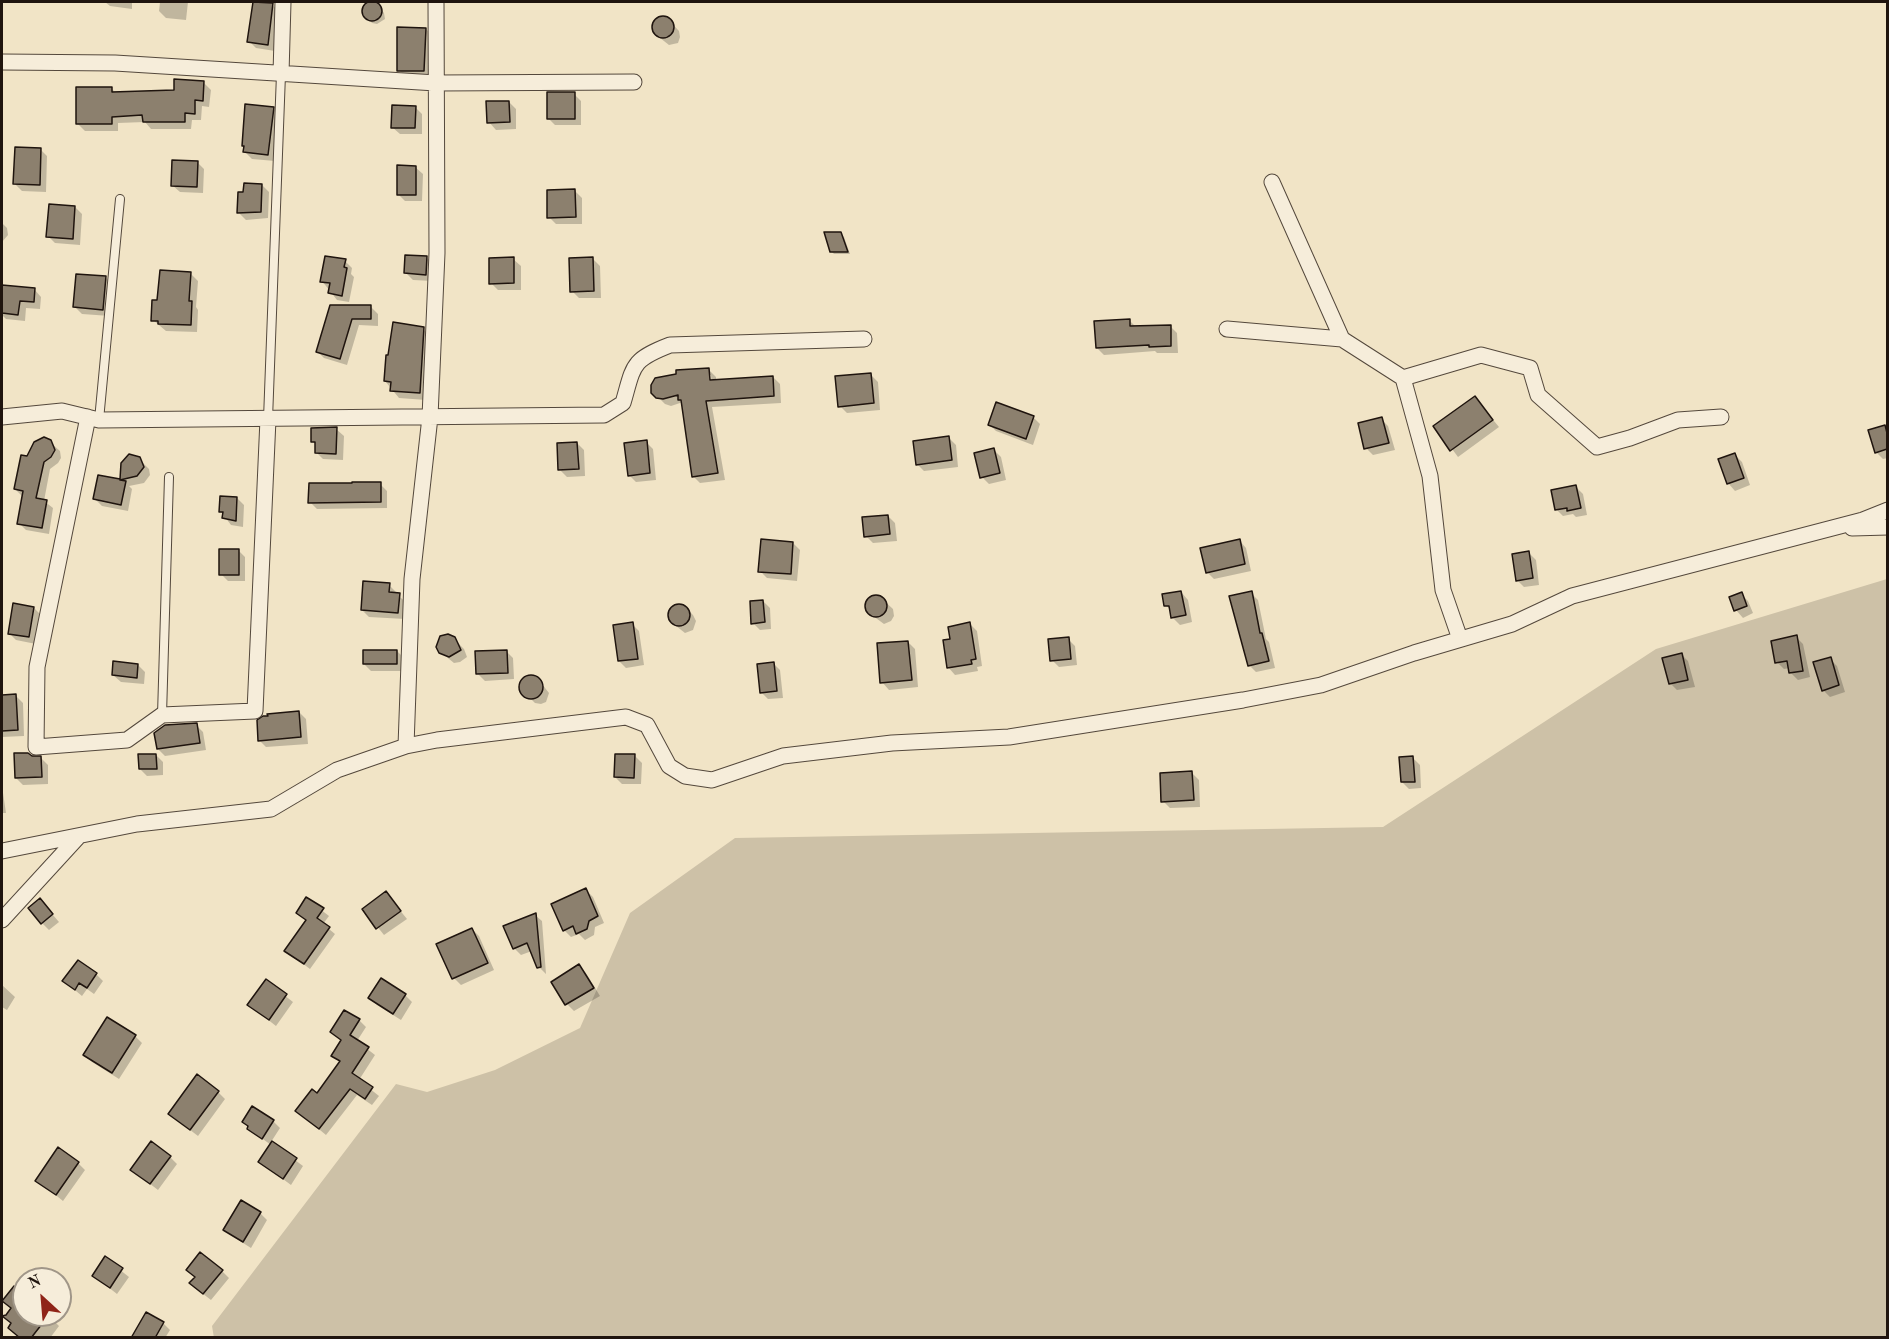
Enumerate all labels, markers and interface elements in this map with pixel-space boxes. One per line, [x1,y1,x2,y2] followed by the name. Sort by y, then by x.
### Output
[12,1267,72,1327] north arrow
[26,1273,44,1292] text: N

